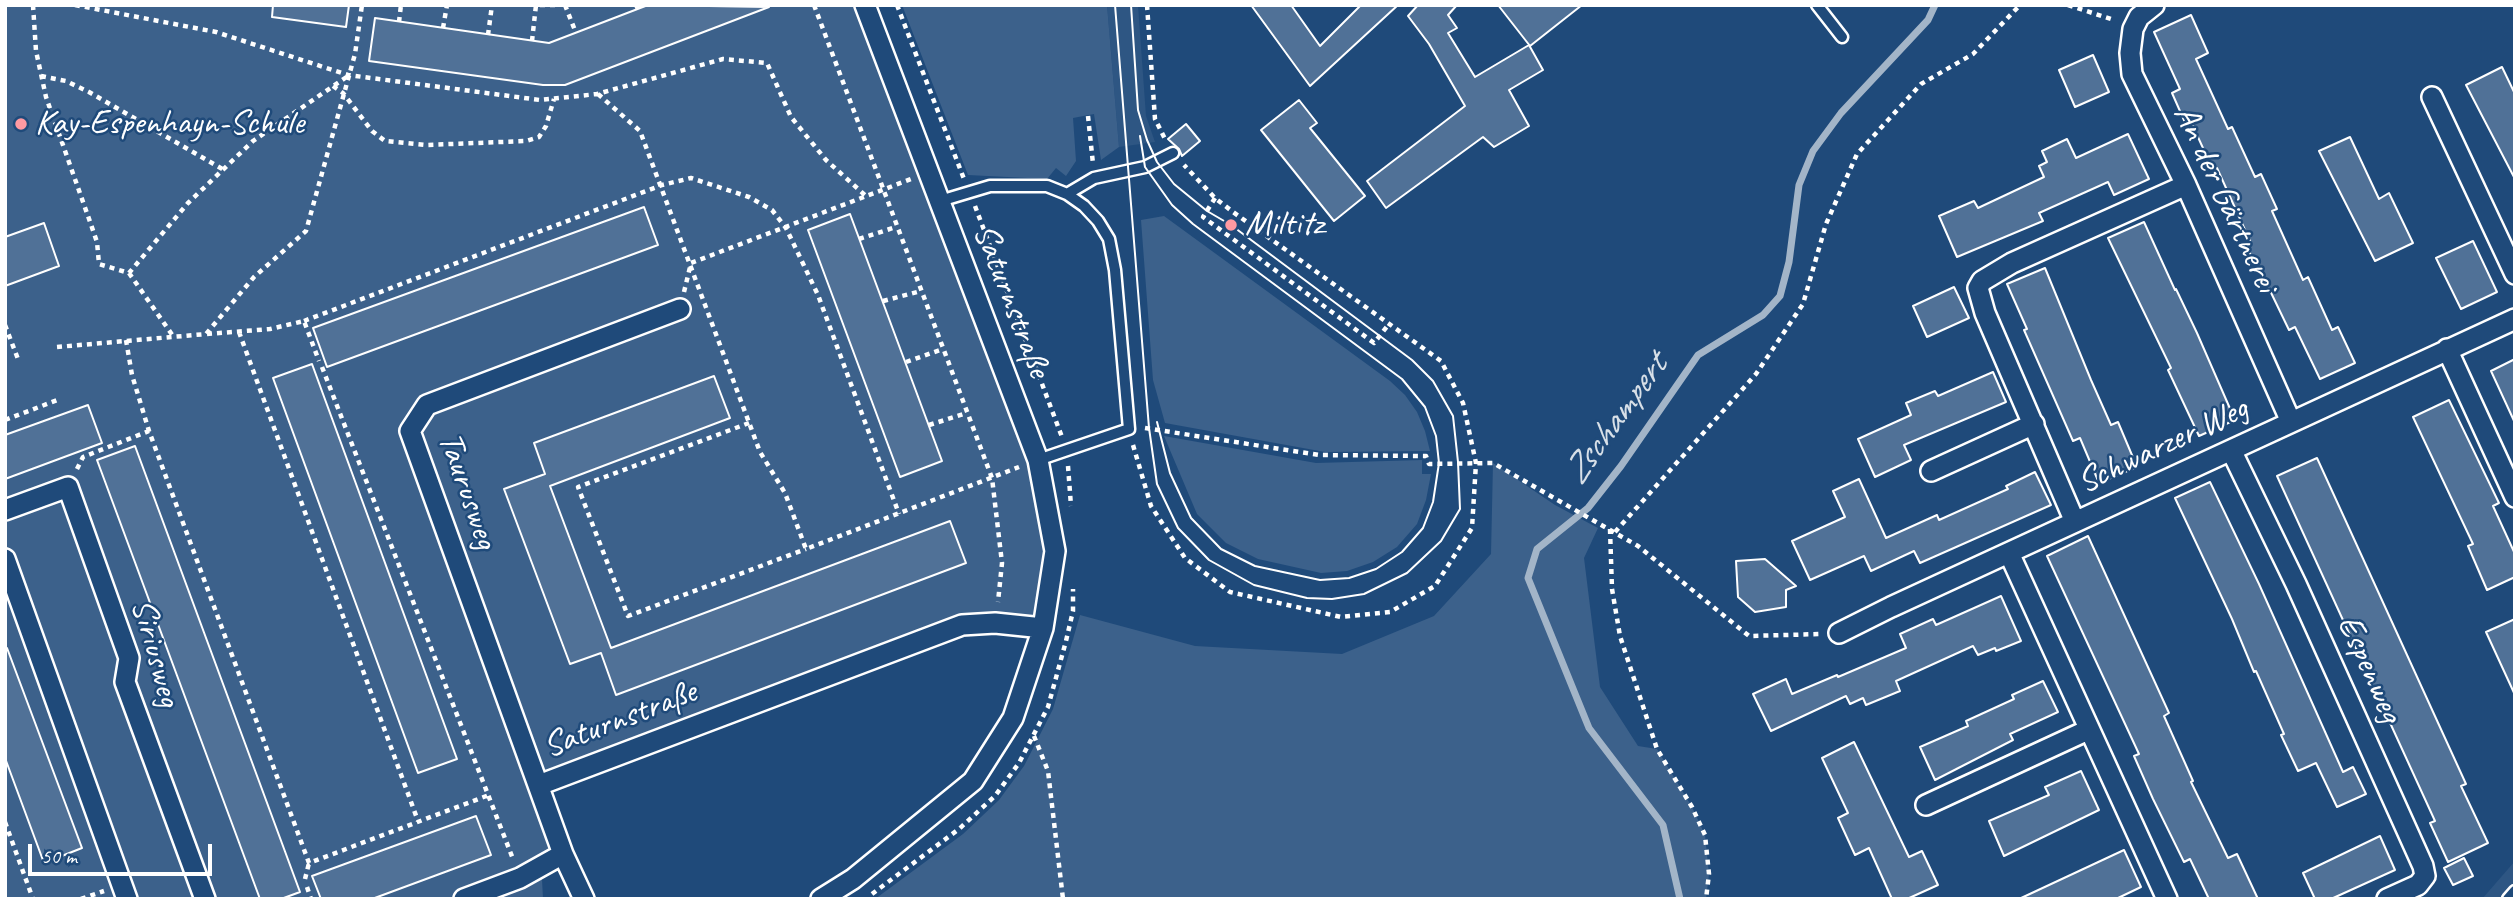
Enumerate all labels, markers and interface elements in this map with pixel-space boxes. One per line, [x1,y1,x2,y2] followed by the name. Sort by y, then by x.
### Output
[2163,99,2287,299] street label: An der Gärtnerei
[35,103,304,145] place label: Kay-Espenhayn-Schule
[13,116,29,132] marker: Kay-Espenhayn-Schule
[1245,204,1324,246] place label: Miltitz
[1223,217,1239,233] marker: Miltitz
[963,219,1059,383] street label: Saturnstraße
[1554,347,1678,493] water label: Zschampert
[2071,388,2255,504] street label: Schwarzer Weg
[428,427,506,555] street label: Taurusweg
[120,594,190,712] street label: Siriusweg
[2327,609,2411,729] street label: Espenweg
[538,672,702,768] street label: Saturnstraße
[32,830,215,874] scale bar
[41,843,77,869] text: 50 m

